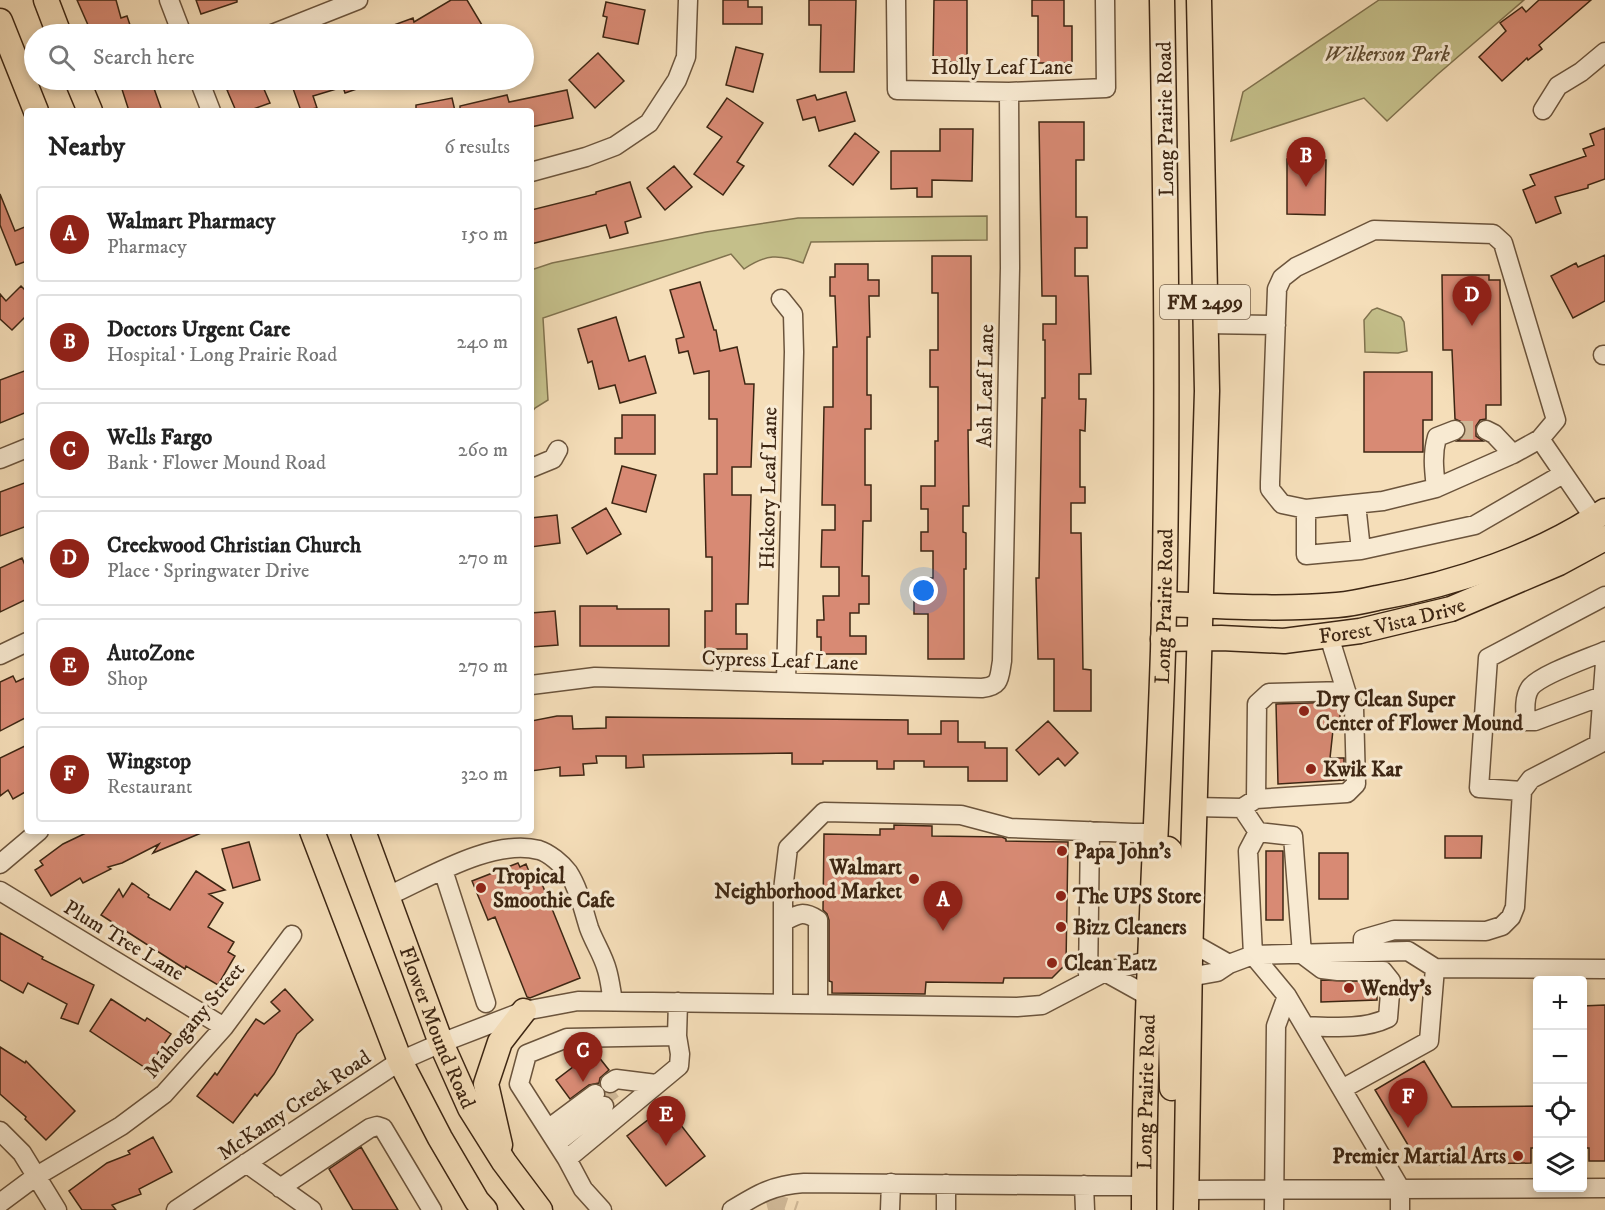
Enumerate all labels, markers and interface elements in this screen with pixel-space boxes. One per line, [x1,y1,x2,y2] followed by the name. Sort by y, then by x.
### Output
[24,24,534,90] search box
[45,41,78,74] icon: search
[1152,41,1180,197] street label: Long Prairie Road
[1324,42,1450,68] park label: Wilkerson Park
[93,44,195,71] text: Search here
[931,55,1073,81] street label: Holly Leaf Lane
[48,131,125,164] text: Nearby
[444,135,510,160] text: 6 results
[1286,138,1326,187] pin: B
[107,208,275,235] text: Walmart Pharmacy
[63,222,76,247] text: A
[461,222,508,247] text: 150 m
[107,235,187,260] text: Pharmacy
[1452,276,1492,326] pin: D
[1160,285,1250,319] road number: FM 2499
[107,316,290,343] text: Doctors Urgent Care
[972,324,1000,448] street label: Ash Leaf Lane
[63,330,76,355] text: B
[457,330,508,355] text: 240 m
[107,343,337,368] text: Hospital · Long Prairie Road
[755,406,783,569] street label: Hickory Leaf Lane
[107,424,212,451] text: Wells Fargo
[63,438,76,463] text: C
[458,438,508,463] text: 260 m
[107,451,326,476] text: Bank · Flower Mound Road
[1150,528,1179,685] street label: Long Prairie Road
[107,532,361,559] text: Creekwood Christian Church
[62,546,77,571] text: D
[458,546,508,571] text: 270 m
[107,559,309,584] text: Place · Springwater Drive
[909,576,938,605] your location
[1317,592,1470,650] street label: Forest Vista Drive
[107,640,195,667] text: AutoZone
[701,645,859,677] street label: Cypress Leaf Lane
[62,654,77,679] text: E
[458,654,508,679] text: 270 m
[107,667,148,692] text: Shop
[1316,687,1523,737] place label: Dry Clean Super Center of Flower Mound
[1297,704,1311,718] marker: Dry Clean Super Center of Flower Mound
[107,748,191,775] text: Wingstop
[1323,757,1404,783] place label: Kwik Kar
[63,762,76,787] text: F
[461,762,508,787] text: 320 m
[1304,762,1318,776] marker: Kwik Kar
[107,775,192,800] text: Restaurant
[1074,839,1171,865] place label: Papa John's
[1055,844,1069,858] marker: Papa John's
[714,855,902,905] place label: Walmart Neighborhood Market
[492,864,615,914] place label: Tropical Smoothie Cafe
[907,872,921,886] marker: Walmart Neighborhood Market
[474,881,488,895] marker: Tropical Smoothie Cafe
[924,882,962,931] pin: A
[1072,884,1202,910] place label: The UPS Store
[1054,889,1068,903] marker: The UPS Store
[59,895,189,987] street label: Plum Tree Lane
[1073,915,1187,941] place label: Bizz Cleaners
[1054,920,1068,934] marker: Bizz Cleaners
[393,943,481,1113] street label: Flower Mound Road
[1064,951,1158,977] place label: Clean Eatz
[1045,956,1059,970] marker: Clean Eatz
[139,957,251,1084] street label: Mahogany Street
[1360,976,1432,1002] place label: Wendy's
[1533,976,1587,1192] map controls
[1533,976,1587,1030] button: +
[1342,981,1356,995] marker: Wendy's
[1132,1013,1162,1170] street label: Long Prairie Road
[1533,1030,1587,1084] button: −
[564,1032,602,1082] pin: C
[213,1045,376,1167] street label: McKamy Creek Road
[1388,1078,1428,1128] pin: F
[1533,1084,1587,1138] button: locate
[646,1096,686,1146] pin: E
[1533,1138,1587,1192] button: layers
[1332,1144,1506,1170] place label: Premier Martial Arts
[1511,1149,1525,1163] marker: Premier Martial Arts

